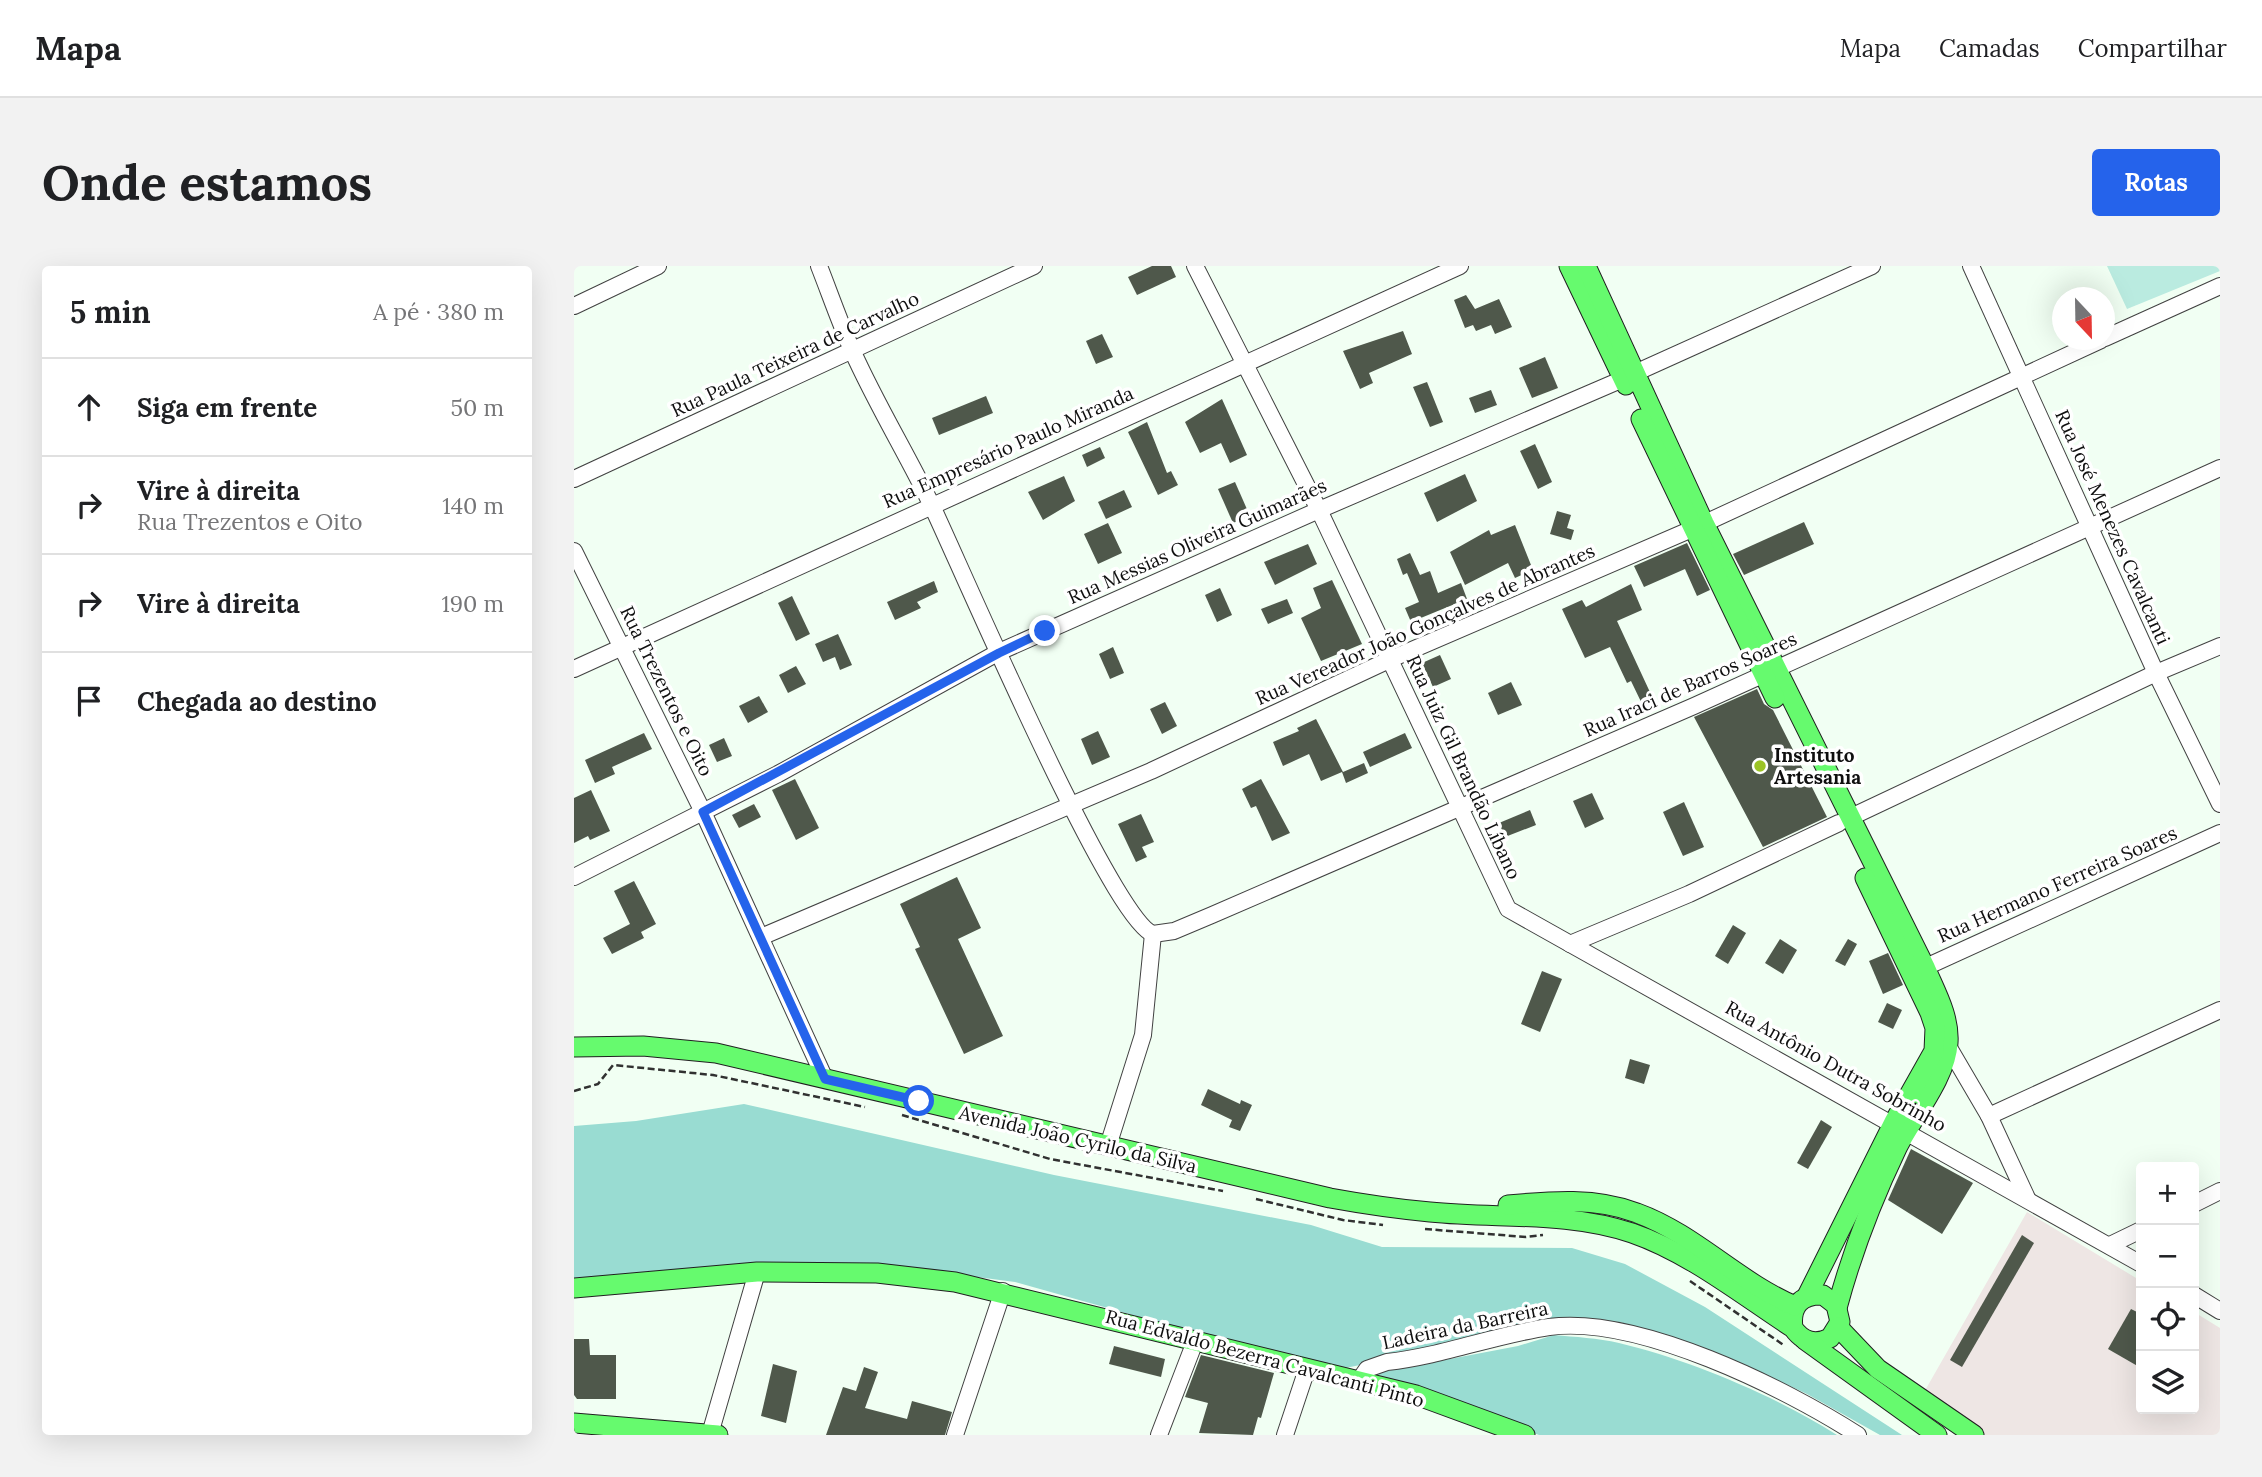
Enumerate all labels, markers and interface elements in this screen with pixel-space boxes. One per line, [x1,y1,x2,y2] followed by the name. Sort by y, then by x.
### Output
[35,27,121,69] text: Mapa
[1840,33,1901,64] text: Mapa
[1939,33,2040,64] text: Camadas
[2078,33,2227,64] text: Compartilhar
[2092,149,2220,216] button: Rotas
[42,151,372,213] text: Onde estamos
[667,286,923,422] street label: Rua Paula Teixeira de Carvalho
[2052,287,2115,350] north arrow
[70,293,151,331] text: 5 min
[373,297,504,326] text: A pé · 380 m
[879,381,1137,513] street label: Rua Empresário Paulo Miranda
[70,388,108,426] icon: ahead
[137,391,317,424] text: Siga em frente
[451,393,504,422] text: 50 m
[2050,406,2176,648] street label: Rua José Menezes Cavalcanti
[1064,473,1330,609] street label: Rua Messias Oliveira Guimarães
[137,474,300,507] text: Vire à direita
[70,486,108,524] icon: right
[442,491,504,520] text: 140 m
[137,507,363,536] text: Rua Trezentos e Oito
[1252,538,1599,710] street label: Rua Vereador João Gonçalves de Abrantes
[70,584,108,622] icon: right
[137,587,300,620] text: Vire à direita
[441,589,504,618] text: 190 m
[615,602,719,780] street label: Rua Trezentos e Oito
[1029,615,1060,646] route end
[1580,626,1801,742] street label: Rua Iraci de Barros Soares
[1401,651,1527,883] street label: Rua Juiz Gil Brandão Líbano
[70,682,108,720] icon: arrive
[137,685,377,718] text: Chegada ao destino
[1774,743,1861,789] place label: Instituto Artesania
[1752,758,1768,774] marker: Instituto Artesania
[1934,820,2181,948] street label: Rua Hermano Ferreira Soares
[1721,995,1951,1137] street label: Rua Antônio Dutra Sobrinho
[903,1085,934,1116] route start
[956,1100,1199,1178] street label: Avenida João Cyrilo da Silva
[2136,1162,2199,1414] map controls
[2136,1162,2199,1225] button: +
[2136,1225,2199,1288] button: −
[2136,1288,2199,1351] button: locate
[1380,1296,1550,1354] street label: Ladeira da Barreira
[1103,1304,1427,1412] street label: Rua Edvaldo Bezerra Cavalcanti Pinto
[2136,1351,2199,1414] button: layers

